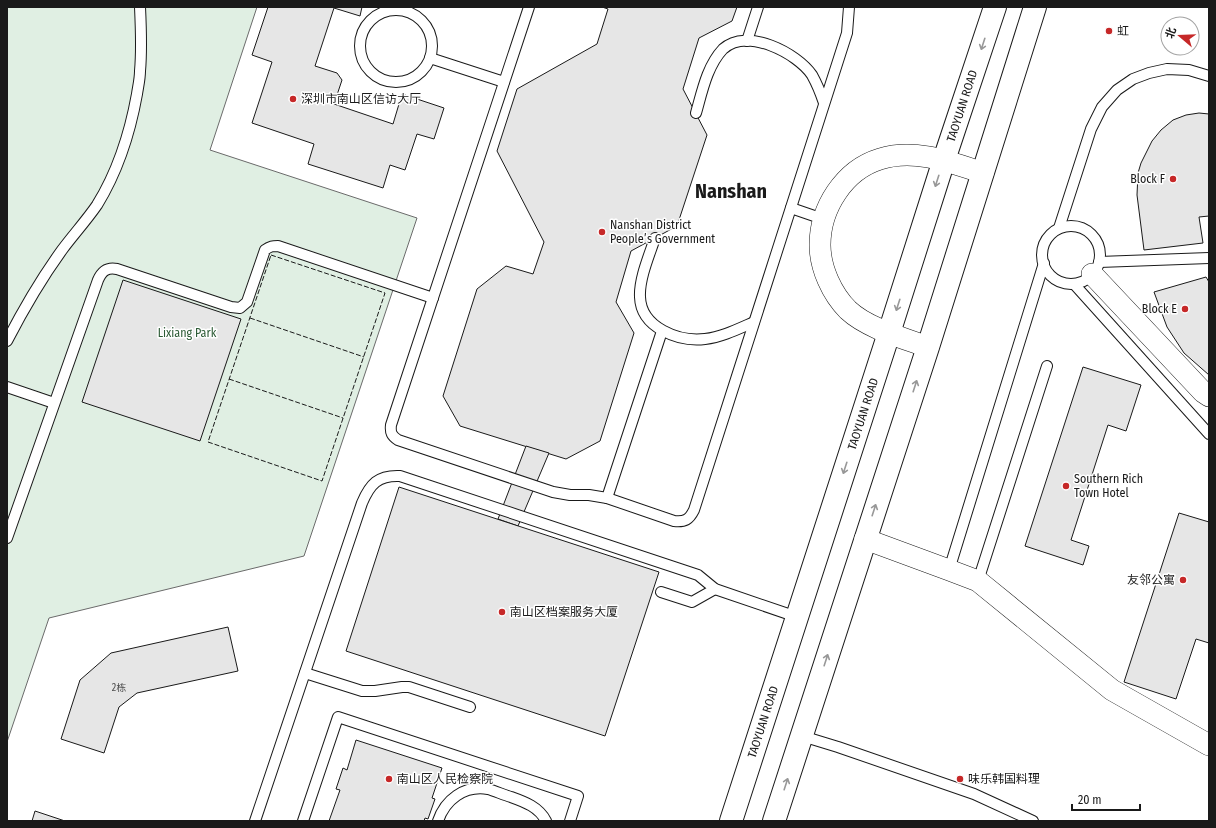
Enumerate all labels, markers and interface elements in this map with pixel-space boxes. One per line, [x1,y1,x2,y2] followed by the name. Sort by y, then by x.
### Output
[1160,16,1200,56] north arrow
[1117,24,1129,38] place label: 虹
[1104,26,1114,36] marker: 虹
[1163,26,1179,40] text: 北
[978,38,986,50] one-way arrow
[944,68,980,144] street label: TAOYUAN ROAD
[301,92,421,106] place label: 深圳市南山区信访大厅
[288,94,298,104] marker: 深圳市南山区信访大厅
[1130,172,1166,186] place label: Block F
[933,174,940,187] one-way arrow
[1168,174,1178,184] marker: Block F
[695,179,767,203] district label: Nanshan
[610,218,715,246] place label: Nanshan District People′s Government
[597,227,607,237] marker: Nanshan District People′s Government
[894,298,901,311] one-way arrow
[1142,302,1177,316] place label: Block E
[1180,304,1190,314] marker: Block E
[158,326,217,340] park label: Lixiang Park
[845,376,881,452] street label: TAOYUAN ROAD
[912,380,919,393] one-way arrow
[841,462,848,475] one-way arrow
[1074,472,1143,500] place label: Southern Rich Town Hotel
[1061,481,1071,491] marker: Southern Rich Town Hotel
[871,503,878,516] one-way arrow
[1127,573,1175,587] place label: 友邻公寓
[1178,575,1188,585] marker: 友邻公寓
[510,605,618,619] place label: 南山区档案服务大厦
[497,607,507,617] marker: 南山区档案服务大厦
[823,654,830,667] one-way arrow
[112,682,126,694] house number: 2栋
[745,684,781,760] street label: TAOYUAN ROAD
[397,772,493,786] place label: 南山区人民检察院
[968,772,1040,786] place label: 味乐韩国料理
[384,774,394,784] marker: 南山区人民检察院
[955,774,965,784] marker: 味乐韩国料理
[783,778,790,791] one-way arrow
[1072,786,1140,812] scale bar
[1078,793,1102,807] text: 20 m

